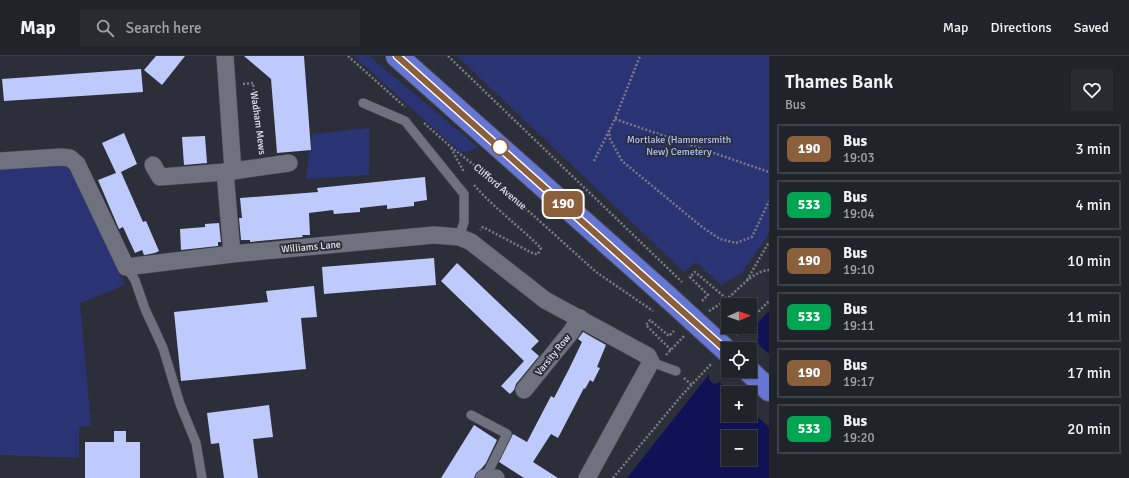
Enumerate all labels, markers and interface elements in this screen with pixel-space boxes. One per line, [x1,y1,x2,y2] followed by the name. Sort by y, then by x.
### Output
[80,10,360,46] search box
[20,16,56,40] text: Map
[94,17,116,39] icon: search
[126,19,201,37] text: Search here
[943,19,969,36] text: Map
[991,19,1052,36] text: Directions
[1074,19,1109,36] text: Saved
[1071,69,1113,111] button: heart
[785,70,893,94] text: Thames Bank
[248,91,268,156] street label: Wadham Mews
[785,97,806,113] text: Bus
[843,132,867,150] text: Bus
[627,134,731,158] park label: Mortlake (Hammersmith New) Cemetery
[491,138,509,156] unlabelled marker
[798,140,820,157] text: 190
[1075,140,1111,158] text: 3 min
[843,150,875,166] text: 19:03
[471,161,529,213] street label: Clifford Avenue
[843,188,867,206] text: Bus
[540,191,586,217] line badge: 190
[552,195,574,212] text: 190
[798,196,820,213] text: 533
[1075,196,1111,214] text: 4 min
[843,206,875,222] text: 19:04
[281,238,341,256] street label: Williams Lane
[843,244,867,262] text: Bus
[798,252,820,269] text: 190
[1067,252,1111,270] text: 10 min
[843,262,875,278] text: 19:10
[721,298,757,334] north arrow
[721,298,757,466] map controls
[843,300,867,318] text: Bus
[798,308,820,325] text: 533
[1067,308,1111,326] text: 11 min
[843,318,875,334] text: 19:11
[533,331,574,378] street label: Varsity Row
[721,342,757,378] button: locate
[843,356,867,374] text: Bus
[798,364,820,381] text: 190
[1067,364,1111,382] text: 17 min
[843,374,875,390] text: 19:17
[721,386,757,422] button: +
[843,412,867,430] text: Bus
[798,420,820,437] text: 533
[1067,420,1111,438] text: 20 min
[721,430,757,466] button: −
[843,430,875,446] text: 19:20

